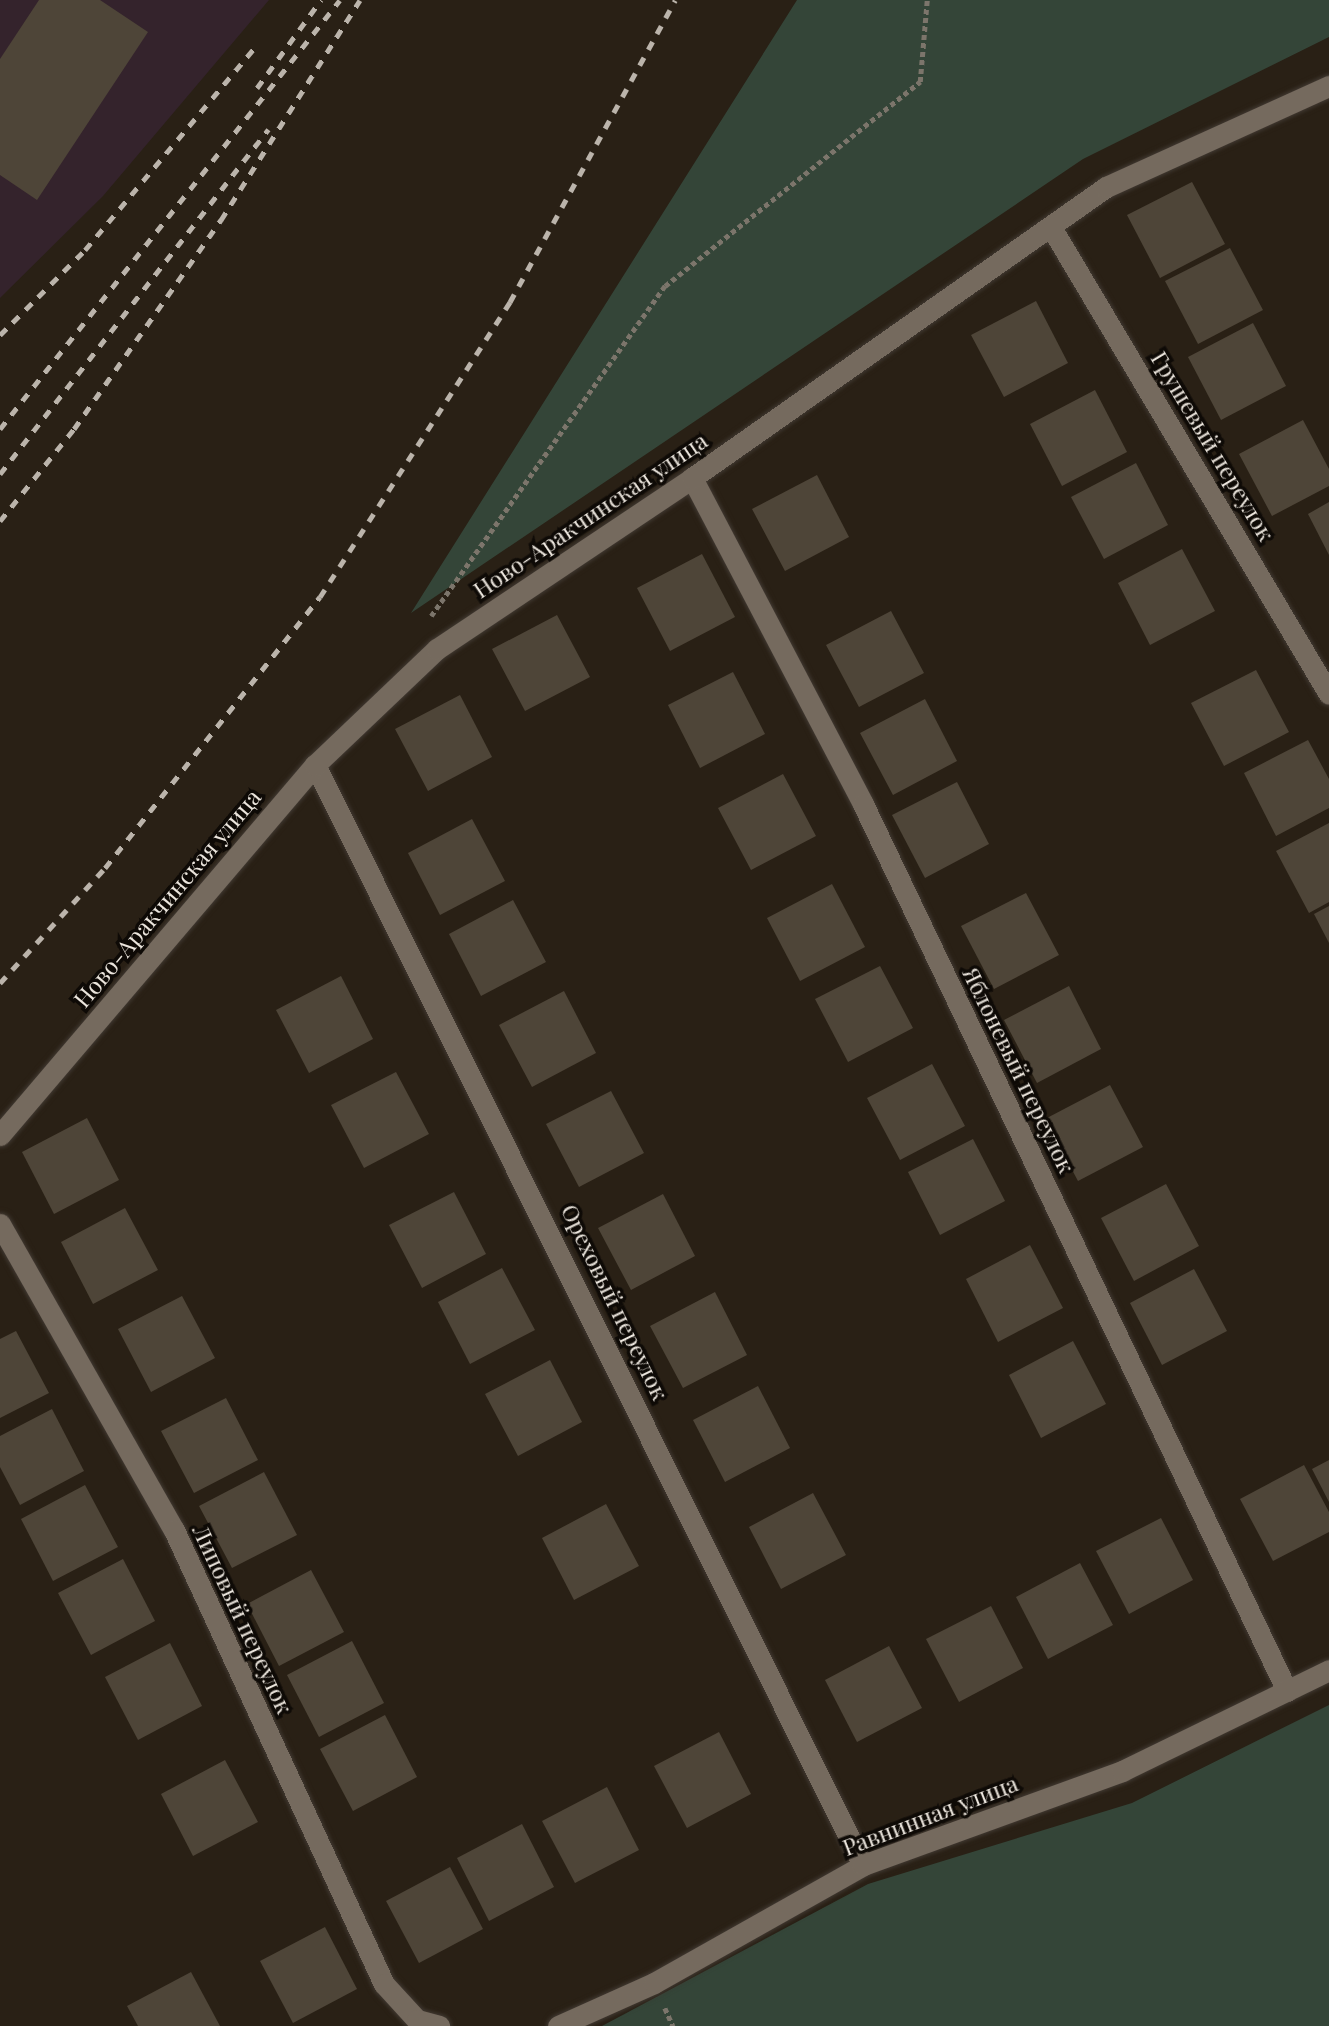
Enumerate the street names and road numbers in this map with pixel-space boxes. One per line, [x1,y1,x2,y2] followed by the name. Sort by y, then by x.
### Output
[1145,346,1281,546] street label: Грушевый переулок
[468,426,712,604] street label: Ново-Аракчинская улица
[68,783,266,1013] street label: Ново-Аракчинская улица
[957,963,1081,1177] street label: Яблоневый переулок
[556,1200,674,1404] street label: Ореховый переулок
[187,1520,299,1718] street label: Липовый переулок
[838,1769,1022,1861] street label: Равнинная улица

